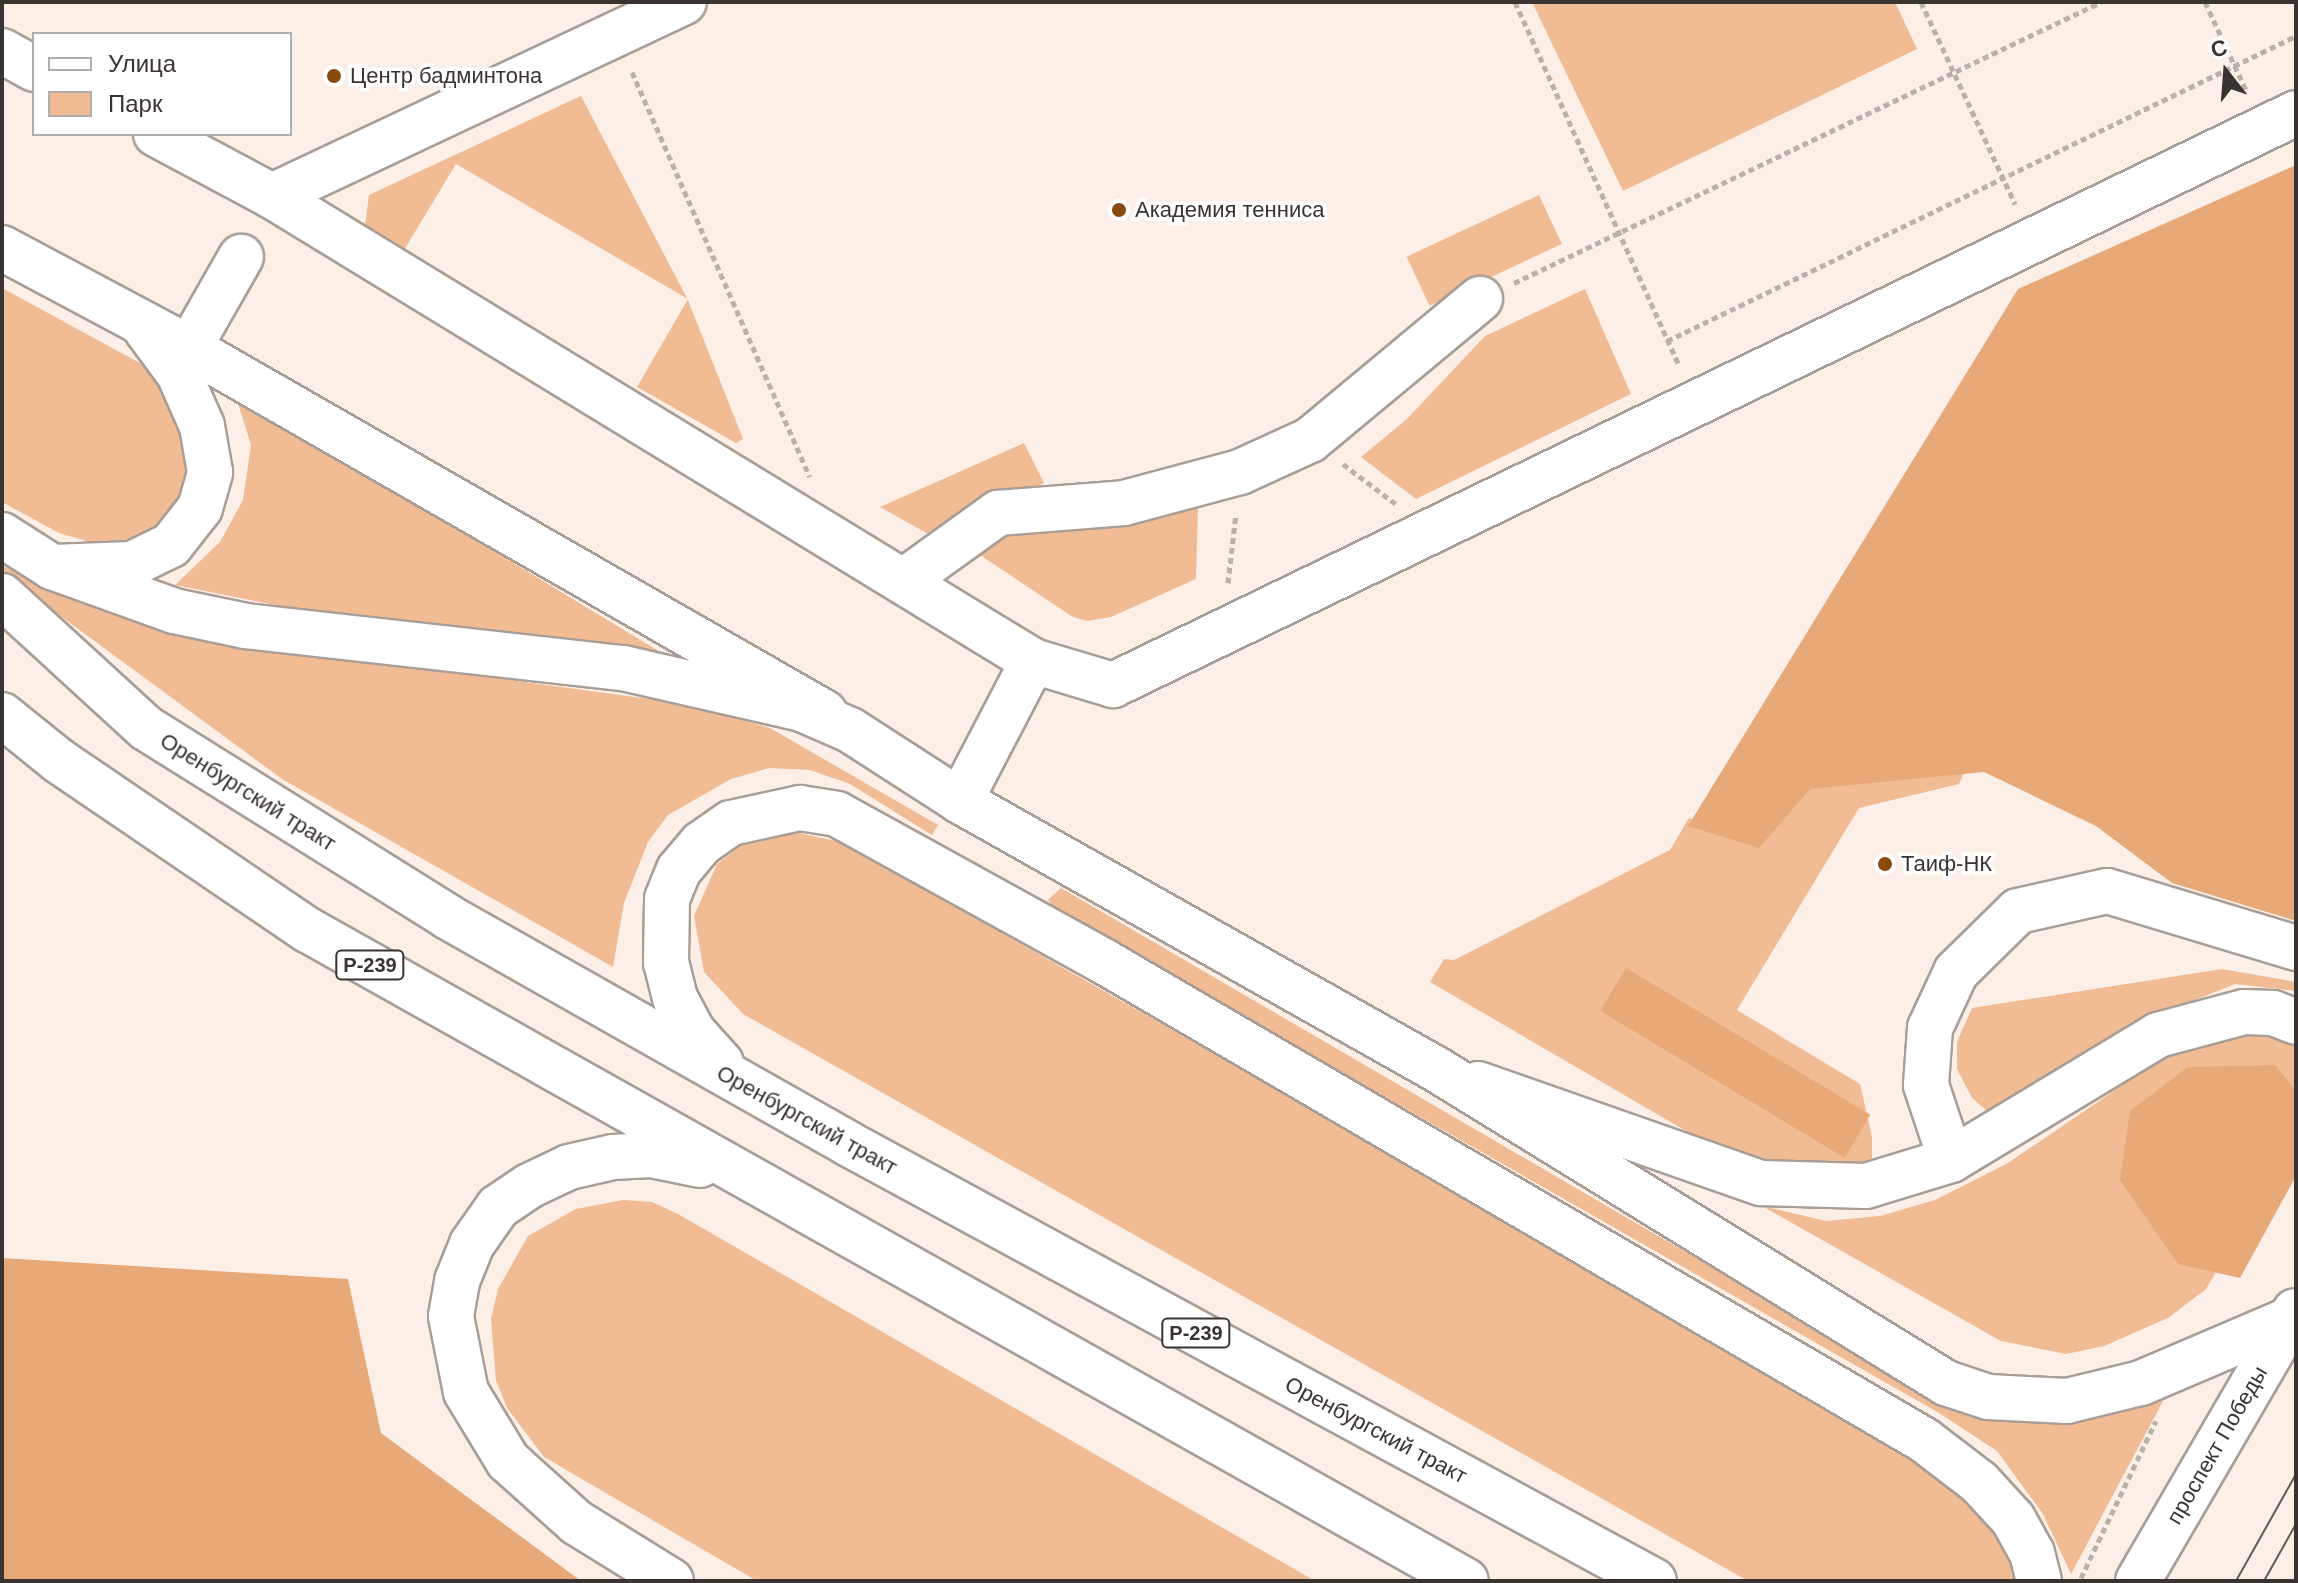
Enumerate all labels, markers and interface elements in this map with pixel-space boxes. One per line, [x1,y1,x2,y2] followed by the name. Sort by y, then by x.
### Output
[32,32,292,136] legend
[2186,32,2266,112] north arrow
[2208,34,2230,63] text: С
[108,50,176,77] text: Улица
[350,63,542,89] place label: Центр бадминтона
[325,67,343,85] marker: Центр бадминтона
[108,90,162,117] text: Парк
[1135,197,1324,223] place label: Академия тенниса
[1110,201,1128,219] marker: Академия тенниса
[155,727,341,857] street label: Оренбургский тракт
[1901,851,1992,877] place label: Таиф-НК
[1876,855,1894,873] marker: Таиф-НК
[334,949,406,981] road number: Р-239
[712,1059,902,1181] street label: Оренбургский тракт
[1160,1317,1232,1349] road number: Р-239
[2161,1361,2273,1529] street label: проспект Победы
[1281,1371,1471,1489] street label: Оренбургский тракт

